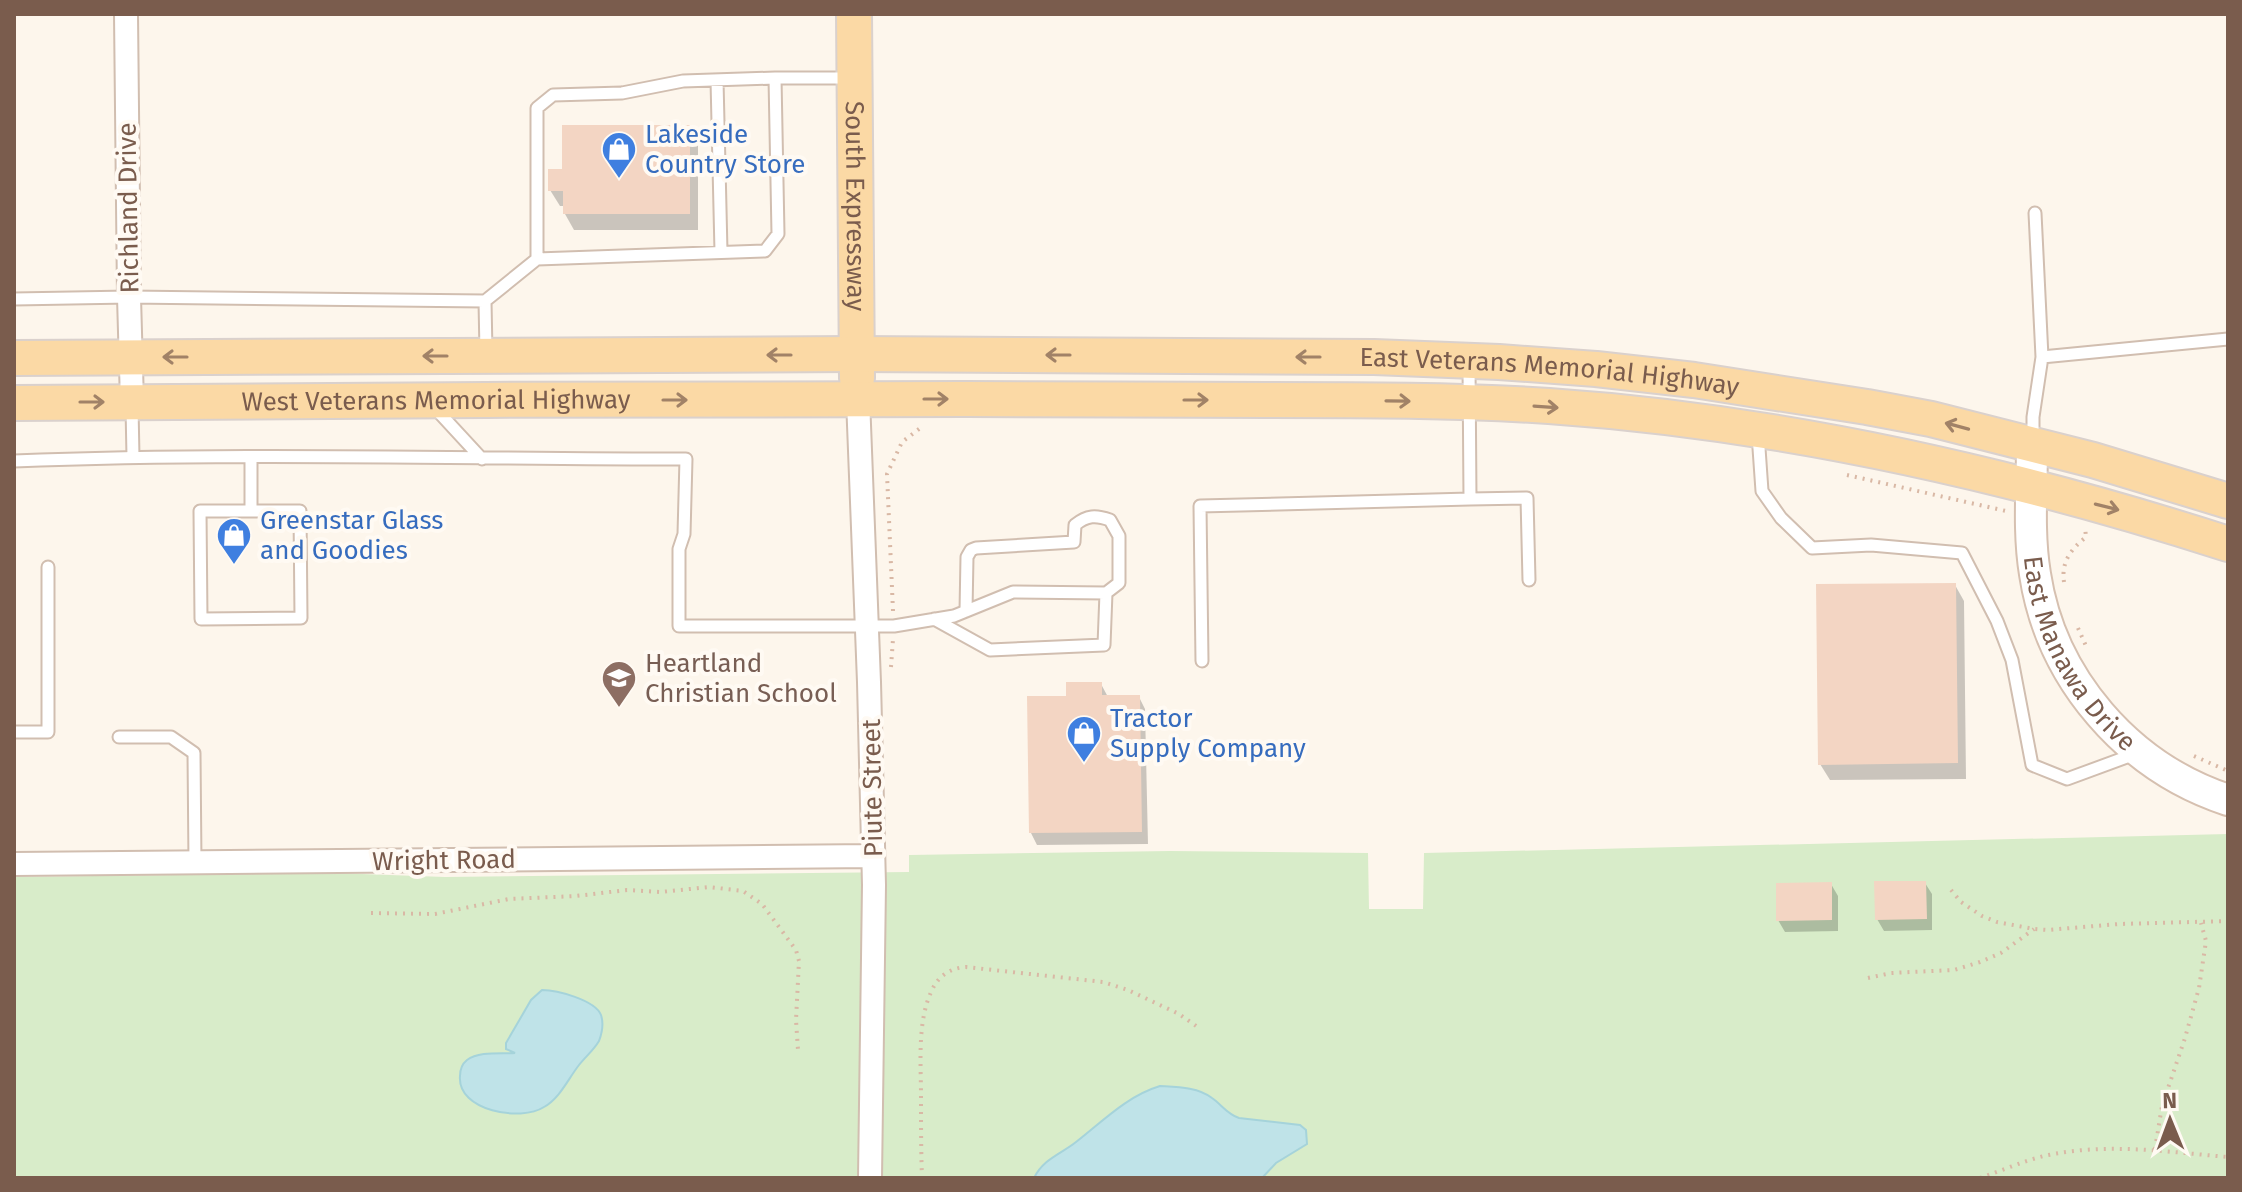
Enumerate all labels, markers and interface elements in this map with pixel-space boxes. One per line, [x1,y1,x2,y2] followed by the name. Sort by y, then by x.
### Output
[839,101,871,311] street label: South Expressway
[645,119,805,180] place label: Lakeside Country Store
[112,122,145,294] street label: Richland Drive
[600,130,638,180] shop icon: Lakeside Country Store
[1359,342,1742,403] street label: East Veterans Memorial Highway
[766,347,793,363] one-way arrow
[422,348,449,364] one-way arrow
[1045,348,1072,363] one-way arrow
[162,349,189,365] one-way arrow
[1295,349,1322,365] one-way arrow
[241,384,631,417] street label: West Veterans Memorial Highway
[922,391,949,407] one-way arrow
[661,392,688,408] one-way arrow
[1182,392,1209,408] one-way arrow
[1384,393,1411,409] one-way arrow
[78,394,105,410] one-way arrow
[1532,399,1559,414] one-way arrow
[1945,418,1970,433] one-way arrow
[2094,500,2120,515] one-way arrow
[260,505,443,566] place label: Greenstar Glass and Goodies
[215,516,253,566] shop icon: Greenstar Glass and Goodies
[2017,554,2142,758] street label: East Manawa Drive
[645,648,837,709] place label: Heartland Christian School
[600,659,638,709] school or university icon: Heartland Christian School
[1110,703,1306,764] place label: Tractor Supply Company
[1065,714,1103,764] shop icon: Tractor Supply Company
[856,718,889,857] street label: Piute Street
[372,844,516,877] street label: Wright Road
[2130,1080,2210,1160] north arrow
[2162,1087,2177,1114] text: N

